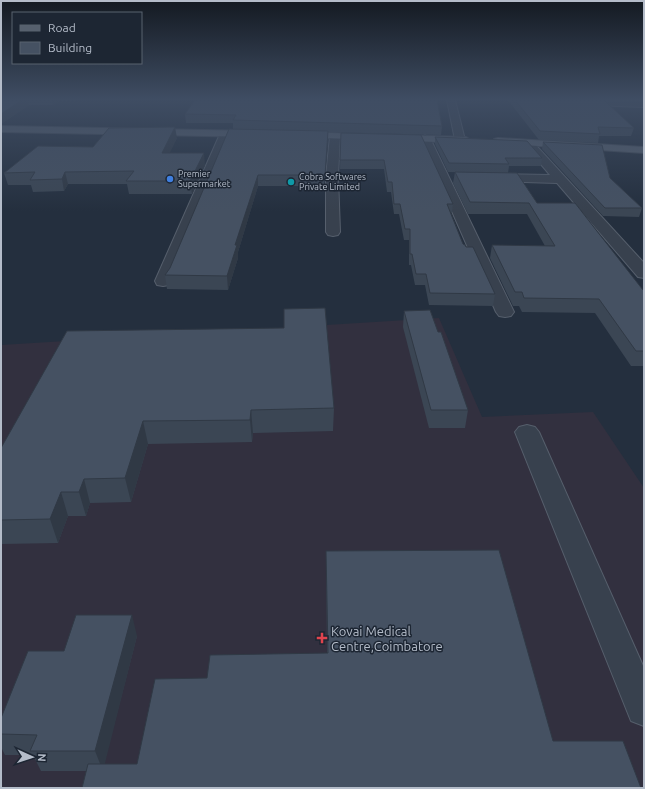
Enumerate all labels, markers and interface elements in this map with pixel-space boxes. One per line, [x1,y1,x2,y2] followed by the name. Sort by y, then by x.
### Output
[12,12,142,64] legend
[48,21,76,34] text: Road
[48,41,92,54] text: Building
[178,169,231,189] place label: Premier Supermarket
[299,172,366,192] place label: Cobra Softwares Private Limited
[165,174,175,184] marker: Premier Supermarket
[286,177,296,187] marker: Cobra Softwares Private Limited
[331,624,443,654] place label: Kovai Medical Centre,Coimbatore
[316,632,328,644] marker: Kovai Medical Centre,Coimbatore
[12,737,52,777] north arrow
[36,753,48,762] text: N

